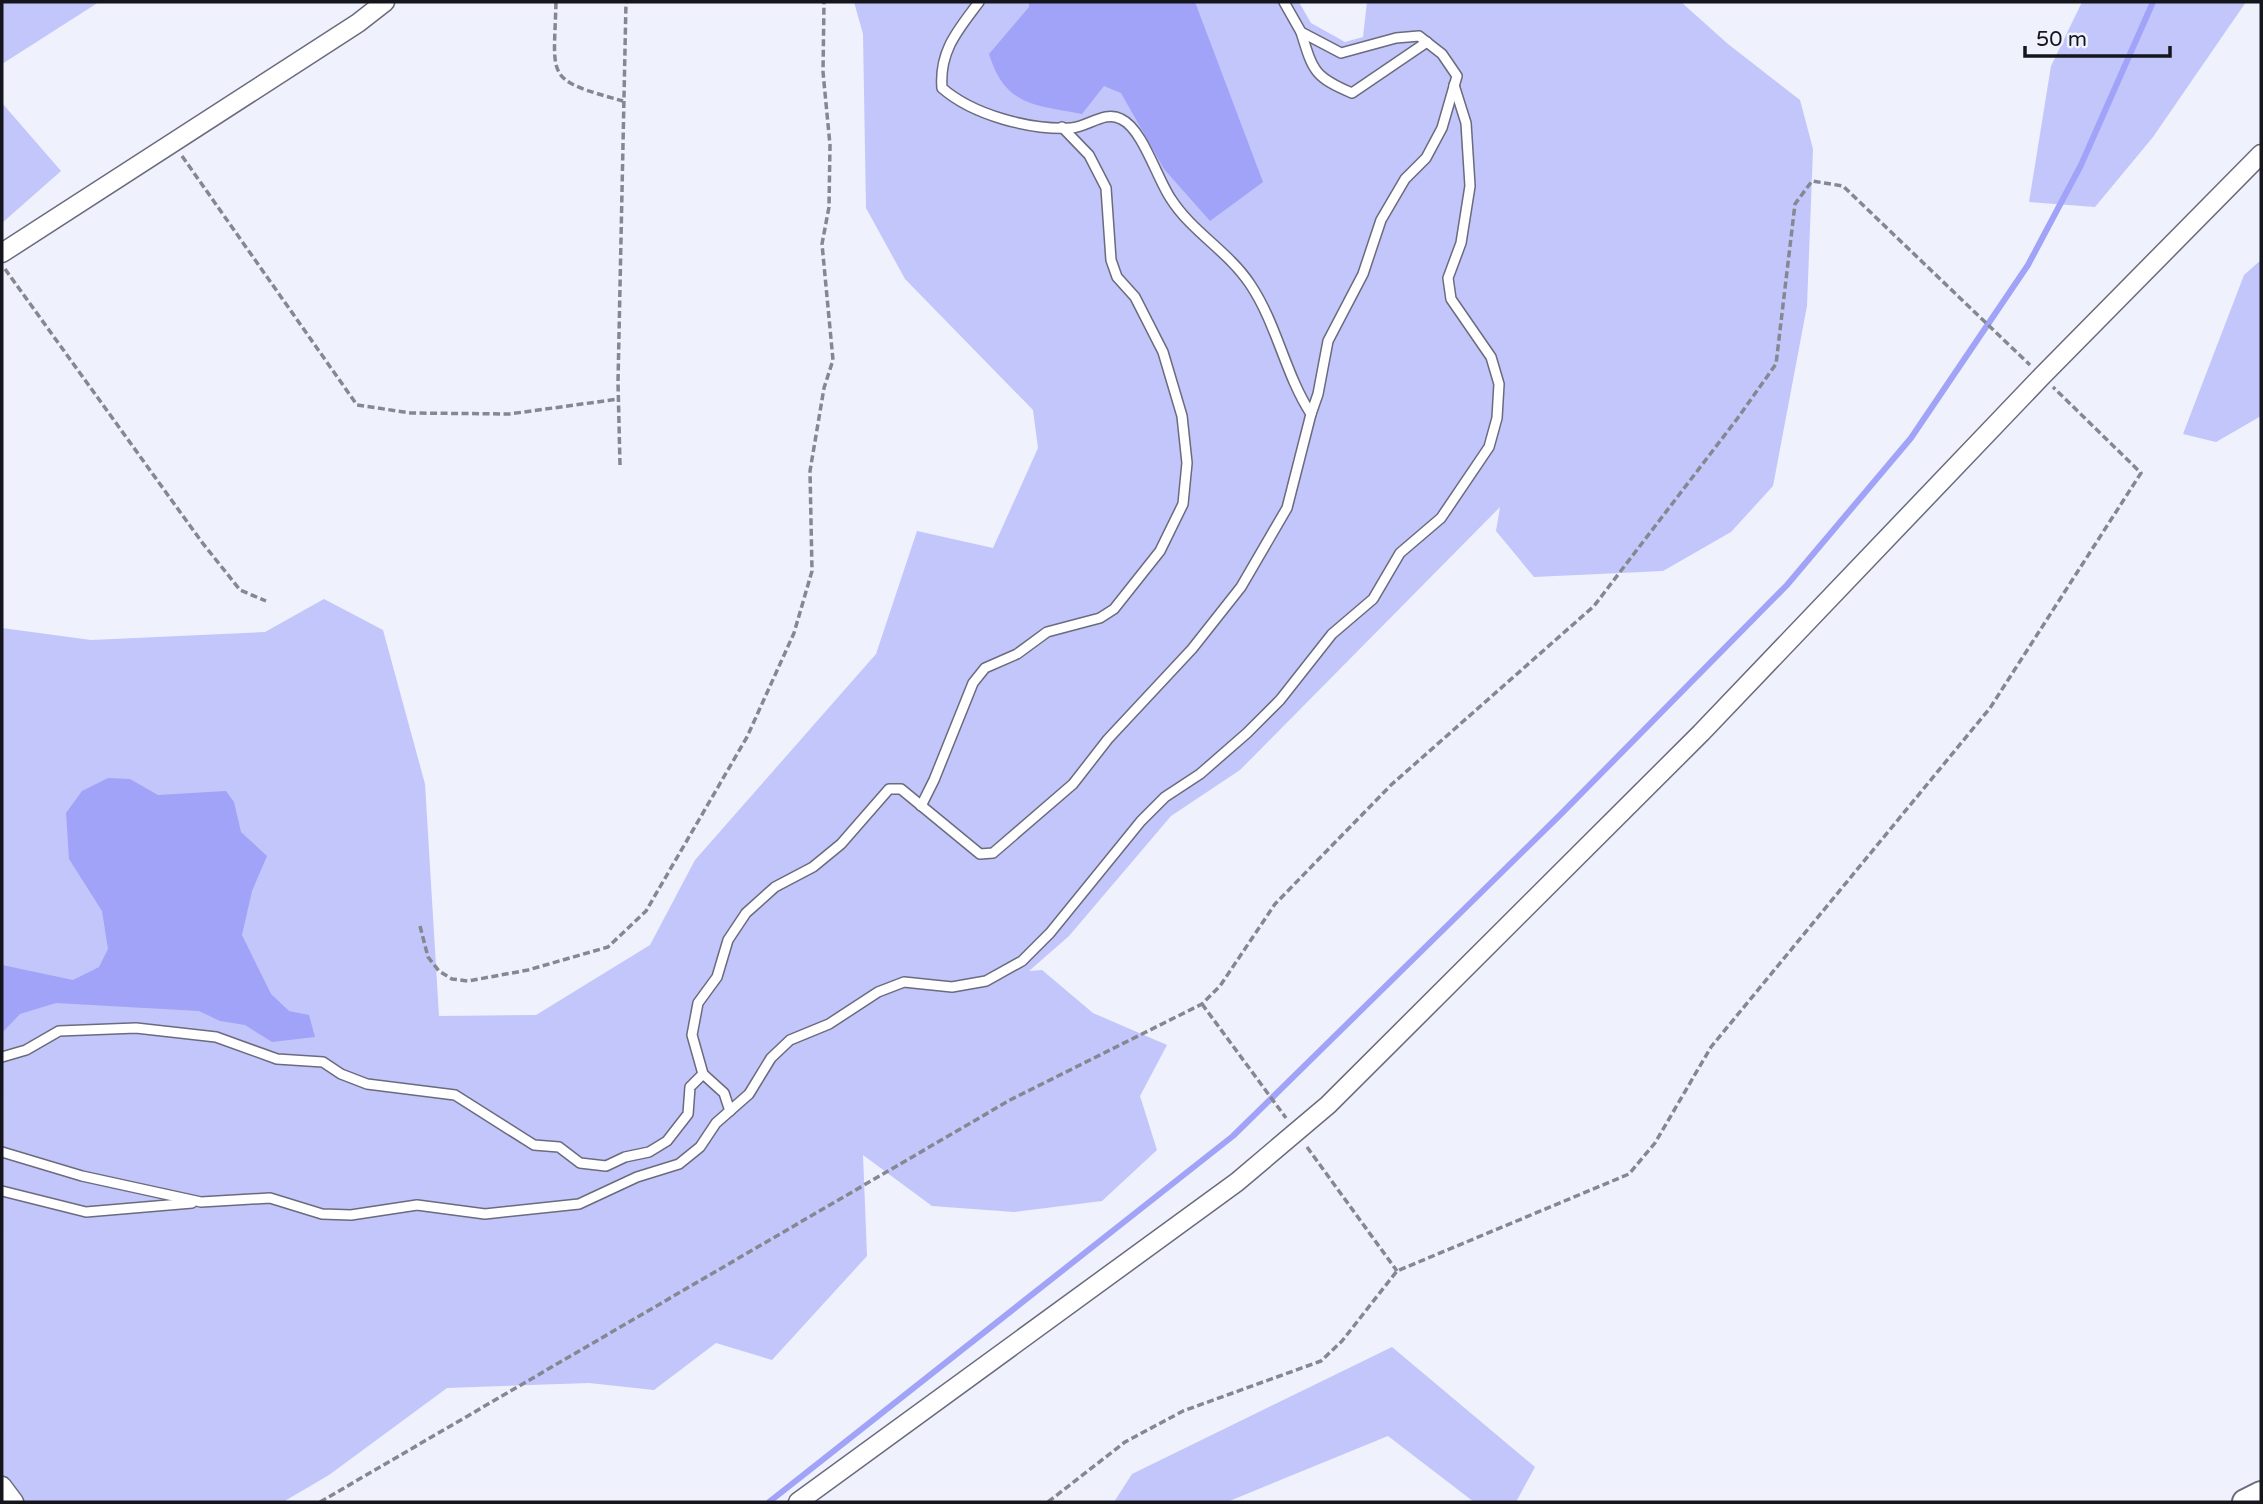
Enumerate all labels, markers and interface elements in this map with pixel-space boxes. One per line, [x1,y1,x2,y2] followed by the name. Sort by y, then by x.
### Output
[2025,14,2170,58] scale bar
[2036,27,2087,52] text: 50 m

